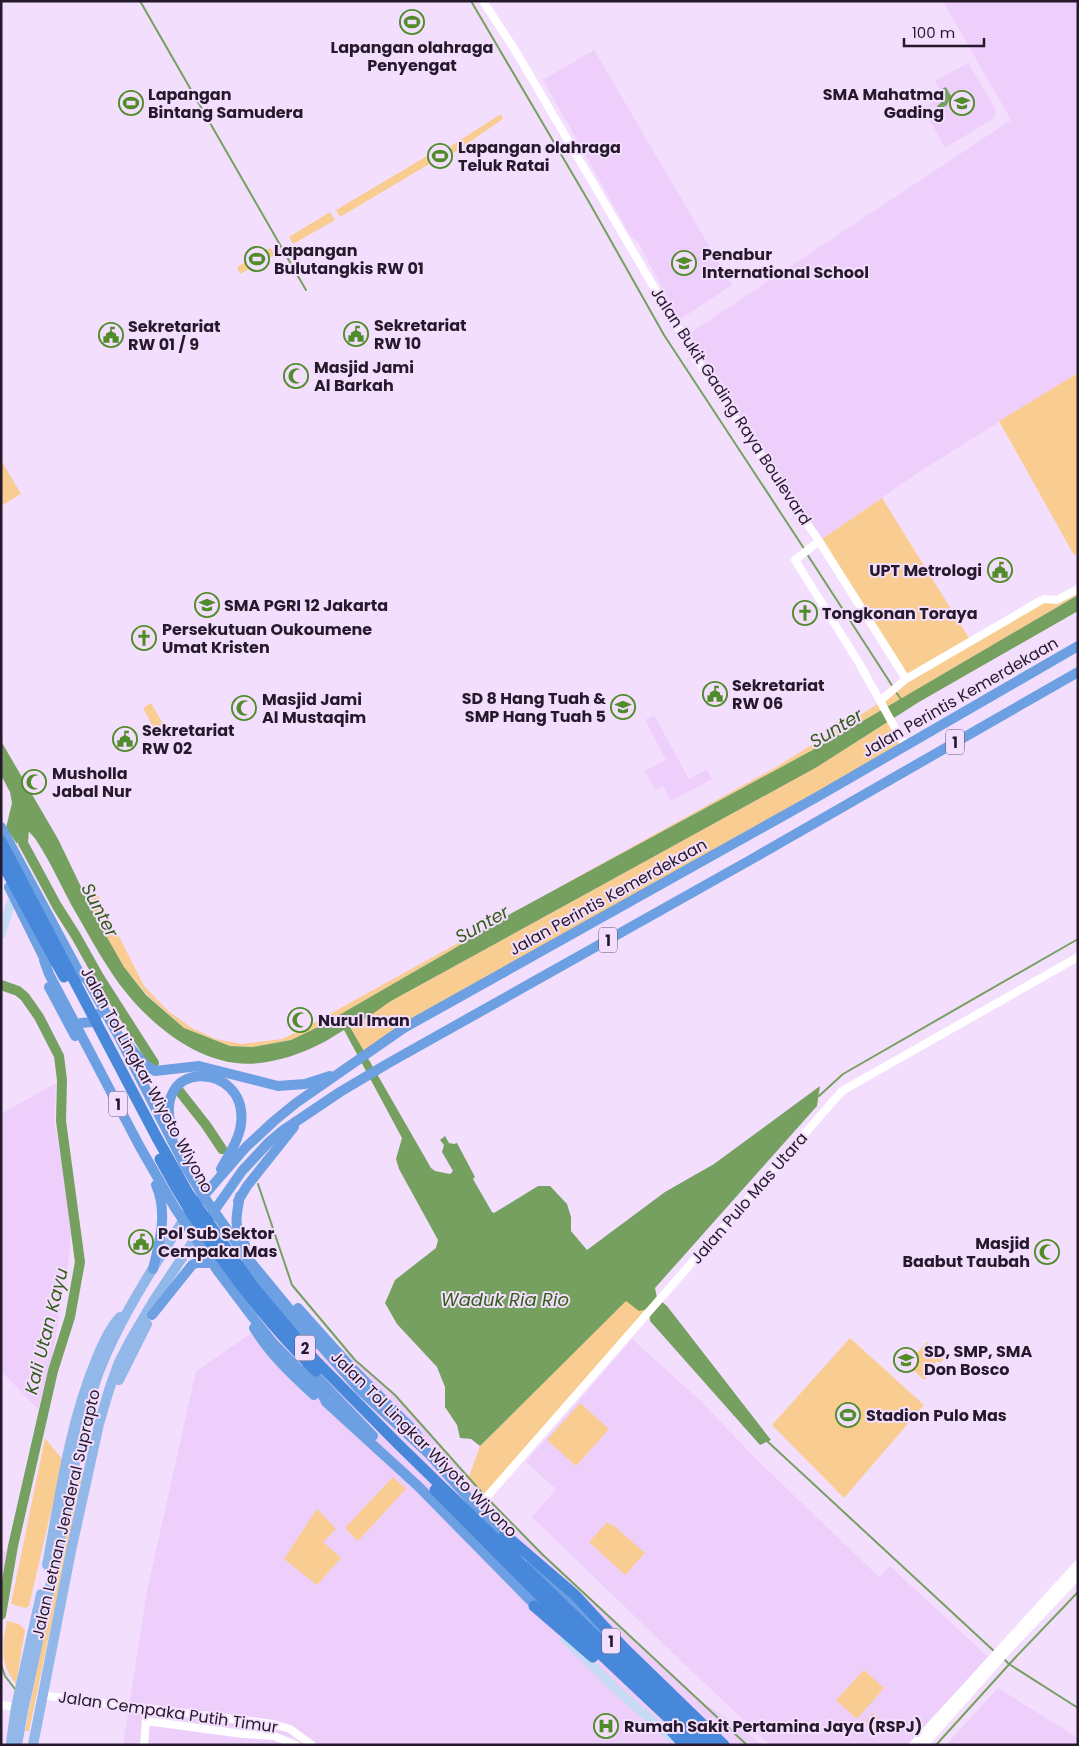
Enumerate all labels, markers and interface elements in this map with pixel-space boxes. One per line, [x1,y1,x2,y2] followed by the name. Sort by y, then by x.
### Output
[399,9,425,35] sports icon: Lapangan olahraga Penyengat
[904,15,984,47] scale bar
[912,22,955,43] text: 100 m
[331,36,493,77] place label: Lapangan olahraga Penyengat
[148,83,303,124] place label: Lapangan Bintang Samudera
[823,83,944,124] place label: SMA Mahatma Gading
[118,90,144,116] sports icon: Lapangan Bintang Samudera
[949,90,975,116] school or university icon: SMA Mahatma Gading
[458,136,621,177] place label: Lapangan olahraga Teluk Ratai
[427,143,453,169] sports icon: Lapangan olahraga Teluk Ratai
[274,239,424,280] place label: Lapangan Bulutangkis RW 01
[702,243,869,284] place label: Penabur International School
[244,246,270,272] sports icon: Lapangan Bulutangkis RW 01
[671,250,697,276] school or university icon: Penabur International School
[645,282,817,530] street label: Jalan Bukit Gading Raya Boulevard
[374,314,467,355] place label: Sekretariat RW 10
[128,315,221,356] place label: Sekretariat RW 01 / 9
[343,321,369,347] public building icon: Sekretariat RW 10
[98,322,124,348] public building icon: Sekretariat RW 01 / 9
[314,356,414,397] place label: Masjid Jami Al Barkah
[283,363,309,389] mosque icon: Masjid Jami Al Barkah
[987,557,1013,583] public building icon: UPT Metrologi
[869,559,982,582] place label: UPT Metrologi
[194,592,220,618] school or university icon: SMA PGRI 12 Jakarta
[224,594,388,617] place label: SMA PGRI 12 Jakarta
[792,600,818,626] church icon: Tongkonan Toraya
[822,602,978,625] place label: Tongkonan Toraya
[162,618,372,659] place label: Persekutuan Oukoumene Umat Kristen
[131,625,157,651] church icon: Persekutuan Oukoumene Umat Kristen
[858,631,1062,763] street label: Jalan Perintis Kemerdekaan
[732,674,825,715] place label: Sekretariat RW 06
[702,681,728,707] public building icon: Sekretariat RW 06
[462,687,606,728] place label: SD 8 Hang Tuah & SMP Hang Tuah 5
[262,688,366,729] place label: Masjid Jami Al Mustaqim
[610,694,636,720] school or university icon: SD 8 Hang Tuah & SMP Hang Tuah 5
[231,695,257,721] mosque icon: Masjid Jami Al Mustaqim
[805,702,868,754] water label: Sunter
[142,719,235,760] place label: Sekretariat RW 02
[112,726,138,752] public building icon: Sekretariat RW 02
[946,730,964,754] road number: 1
[52,762,132,803] place label: Musholla Jabal Nur
[21,769,47,795] mosque icon: Musholla Jabal Nur
[505,833,711,961] street label: Jalan Perintis Kemerdekaan
[75,879,125,943] water label: Sunter
[451,898,515,949] water label: Sunter
[599,928,617,952] road number: 1
[75,963,219,1197] street label: Jalan Tol Lingkar Wiyoto Wiyono
[287,1007,313,1033] mosque icon: Nurul Iman
[318,1009,410,1032] place label: Nurul Iman
[109,1092,127,1116] road number: 1
[685,1127,813,1269] street label: Jalan Pulo Mas Utara
[158,1222,277,1263] place label: Pol Sub Sektor Cempaka Mas
[128,1229,154,1255] public building icon: Pol Sub Sektor Cempaka Mas
[903,1232,1030,1273] place label: Masjid Baabut Taubah
[1034,1239,1060,1265] mosque icon: Masjid Baabut Taubah
[18,1265,74,1397] water label: Kali Utan Kayu
[441,1287,569,1312] water label: Waduk Ria Rio
[295,1336,315,1360] road number: 2
[924,1340,1032,1381] place label: SD, SMP, SMA Don Bosco
[326,1346,522,1542] street label: Jalan Tol Lingkar Wiyoto Wiyono
[893,1347,919,1373] school or university icon: SD, SMP, SMA Don Bosco
[26,1387,106,1641] street label: Jalan Letnan Jenderal Suprapto
[835,1402,861,1428] sports icon: Stadion Pulo Mas
[866,1404,1007,1427] place label: Stadion Pulo Mas
[602,1628,620,1654] road number: 1
[57,1685,279,1739] street label: Jalan Cempaka Putih Timur
[593,1713,619,1739] hospital icon: Rumah Sakit Pertamina Jaya (RSPJ)
[624,1715,922,1738] place label: Rumah Sakit Pertamina Jaya (RSPJ)

